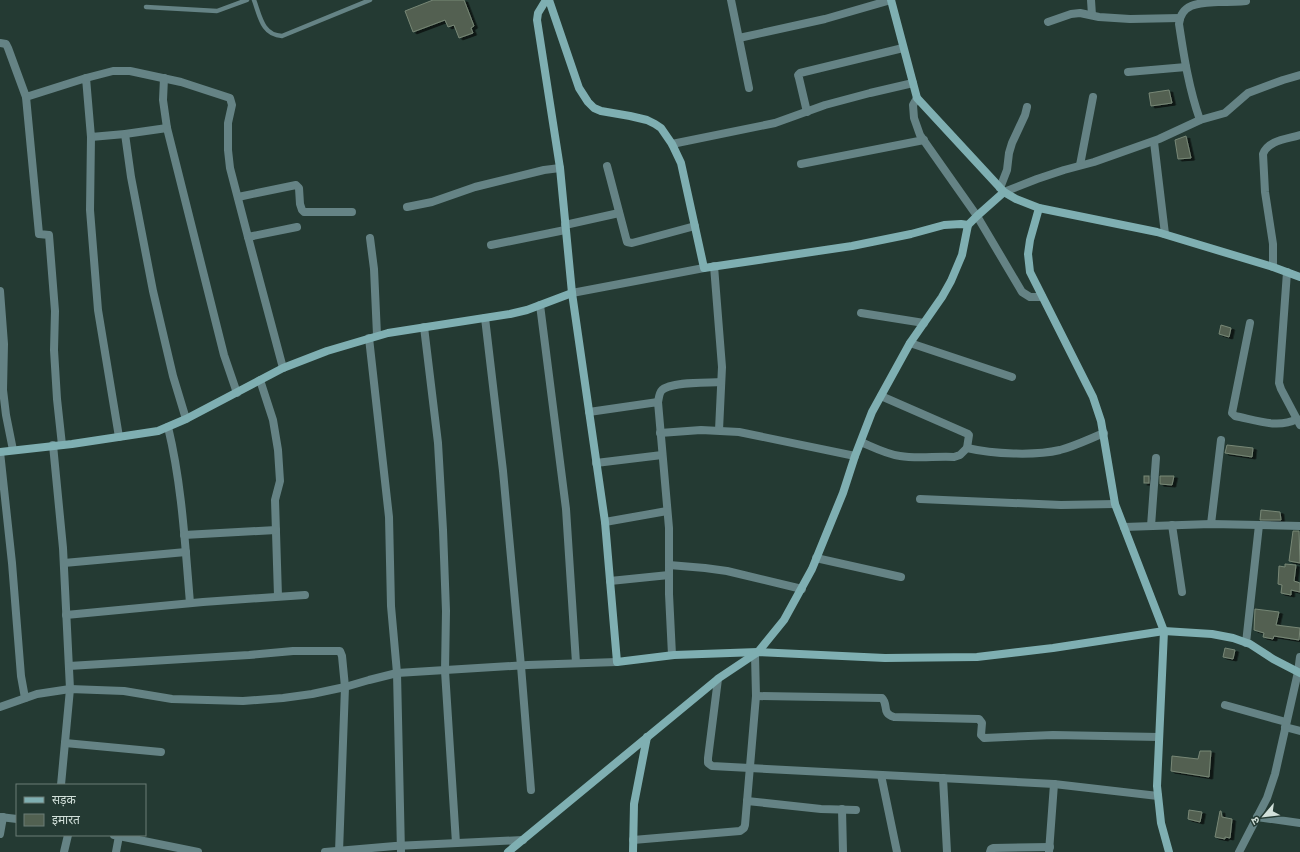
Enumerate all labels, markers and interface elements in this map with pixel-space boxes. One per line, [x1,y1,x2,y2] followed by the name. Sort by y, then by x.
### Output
[16,784,146,836] legend
[52,792,77,807] text: सड़क
[1244,796,1284,836] north arrow
[52,812,81,827] text: इमारत
[1247,814,1263,827] text: उ

